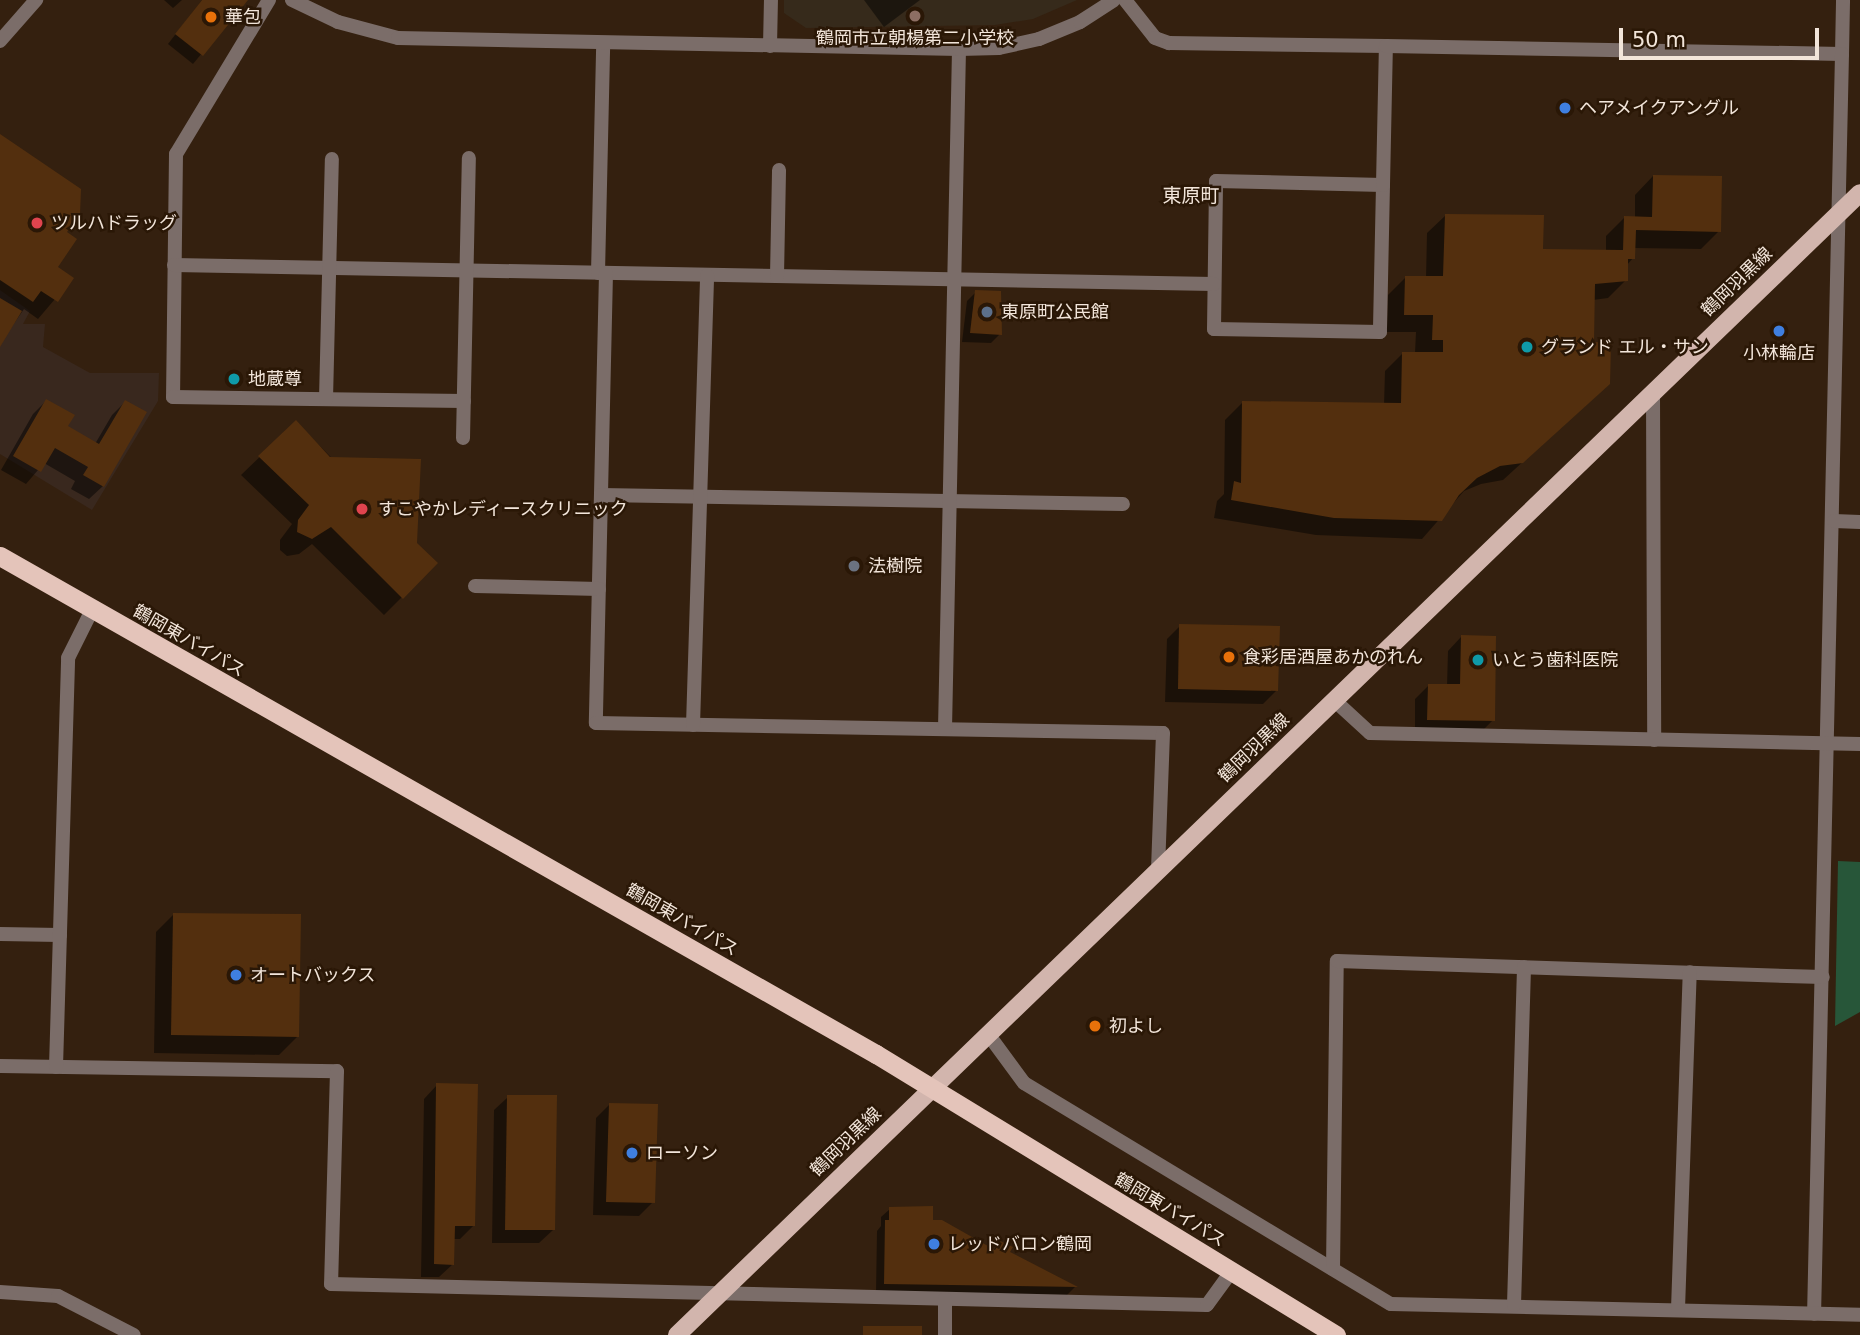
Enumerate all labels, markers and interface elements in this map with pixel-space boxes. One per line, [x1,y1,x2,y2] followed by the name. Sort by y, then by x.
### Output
[225,6,261,28] place label: 華包
[907,8,923,24] marker: 鶴岡市立朝楊第二小学校
[203,9,219,25] marker: 華包
[1622,14,1822,58] scale bar
[816,27,1014,49] place label: 鶴岡市立朝楊第二小学校
[1632,28,1686,52] text: 50 m
[1579,97,1741,119] place label: ヘアメイクアングル
[1557,100,1573,116] marker: ヘアメイクアングル
[1163,185,1219,207] district label: 東原町
[51,212,177,234] place label: ツルハドラッグ
[29,215,45,231] marker: ツルハドラッグ
[1697,243,1777,321] street label: 鶴岡羽黒線
[1001,301,1109,323] place label: 東原町公民館
[979,304,995,320] marker: 東原町公民館
[1771,323,1787,339] marker: 小林輪店
[1541,336,1709,358] place label: グランド エル・サン
[1519,339,1535,355] marker: グランド エル・サン
[1743,342,1815,364] place label: 小林輪店
[248,368,302,390] place label: 地蔵尊
[226,371,242,387] marker: 地蔵尊
[378,498,630,520] place label: すこやかレディースクリニック
[352,499,372,519] marker: すこやかレディースクリニック
[868,555,922,577] place label: 法樹院
[846,558,862,574] marker: 法樹院
[129,600,249,682] street label: 鶴岡東バイパス
[1243,646,1423,668] place label: 食彩居酒屋あかのれん
[1221,649,1237,665] marker: 食彩居酒屋あかのれん
[1492,649,1618,671] place label: いとう歯科医院
[1470,652,1486,668] marker: いとう歯科医院
[1214,709,1294,787] street label: 鶴岡羽黒線
[622,879,742,961] street label: 鶴岡東バイパス
[250,964,376,986] place label: オートバックス
[228,967,244,983] marker: オートバックス
[1109,1015,1163,1037] place label: 初よし
[1087,1018,1103,1034] marker: 初よし
[806,1103,886,1181] street label: 鶴岡羽黒線
[646,1142,718,1164] place label: ローソン
[624,1145,640,1161] marker: ローソン
[1110,1168,1230,1252] street label: 鶴岡東バイパス
[948,1233,1092,1255] place label: レッドバロン鶴岡
[926,1236,942,1252] marker: レッドバロン鶴岡

